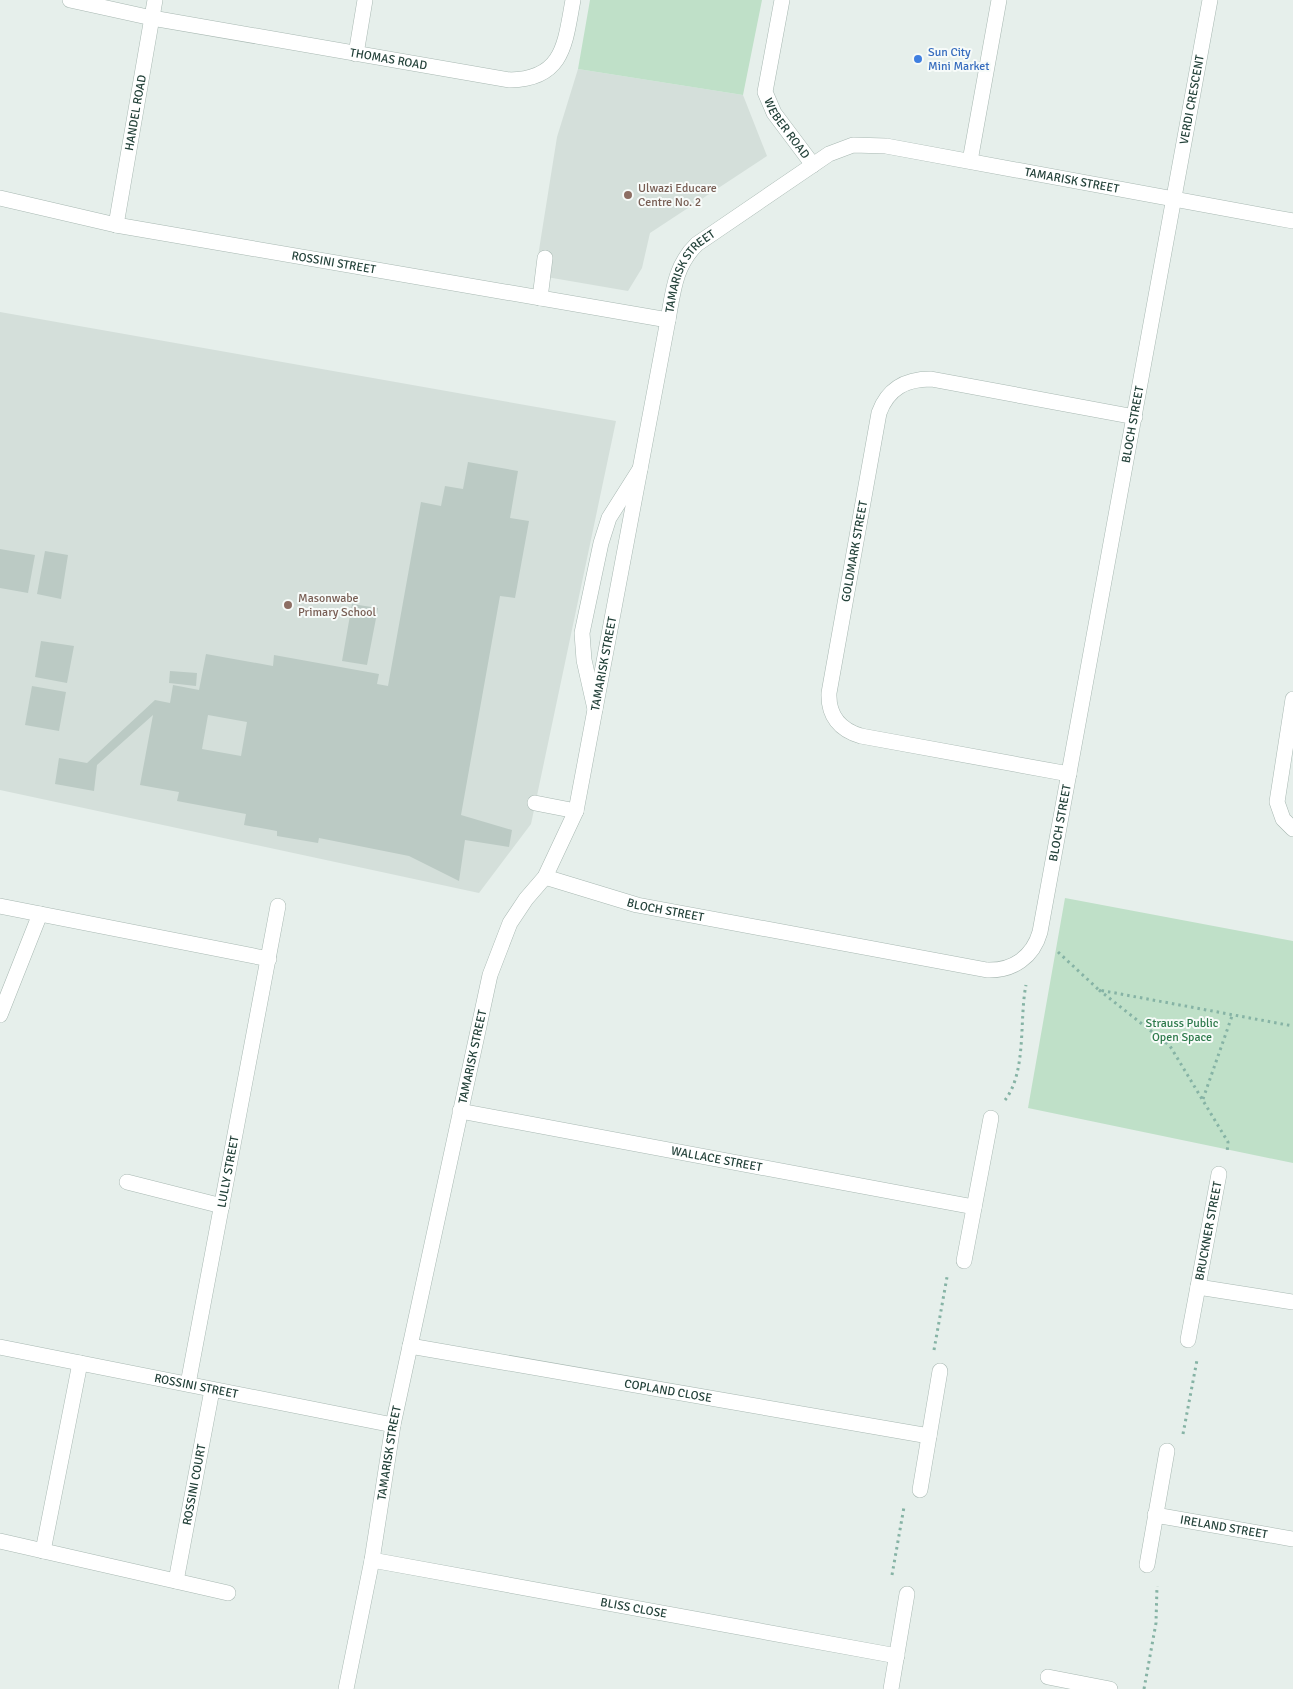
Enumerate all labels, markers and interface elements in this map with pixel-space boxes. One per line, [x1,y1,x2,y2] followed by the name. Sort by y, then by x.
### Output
[349,45,428,74] street label: THOMAS ROAD
[928,45,990,74] place label: Sun City Mini Market
[912,53,924,65] marker: Sun City Mini Market
[1177,54,1208,146] street label: VERDI CRESCENT
[122,73,150,152] street label: HANDEL ROAD
[760,96,813,162] street label: WEBER ROAD
[1023,165,1120,197] street label: TAMARISK STREET
[638,181,717,210] place label: Ulwazi Educare Centre No. 2
[622,189,634,201] marker: Ulwazi Educare Centre No. 2
[662,227,718,314] street label: TAMARISK STREET
[290,248,377,278] street label: ROSSINI STREET
[1119,385,1147,464] street label: BLOCH STREET
[838,499,871,603] street label: GOLDMARK STREET
[298,591,376,620] place label: Masonwabe Primary School
[282,599,294,611] marker: Masonwabe Primary School
[588,615,620,712] street label: TAMARISK STREET
[1046,783,1075,863] street label: BLOCH STREET
[625,895,705,925] street label: BLOCH STREET
[455,1008,490,1105] street label: TAMARISK STREET
[1146,1016,1219,1045] park label: Strauss Public Open Space
[214,1135,243,1209] street label: LULLY STREET
[670,1144,763,1175] street label: WALLACE STREET
[1192,1180,1225,1282] street label: BRUCKNER STREET
[153,1371,239,1402] street label: ROSSINI STREET
[623,1376,713,1406] street label: COPLAND CLOSE
[374,1404,405,1501] street label: TAMARISK STREET
[180,1443,210,1527] street label: ROSSINI COURT
[1179,1513,1269,1542] street label: IRELAND STREET
[599,1595,668,1622] street label: BLISS CLOSE

